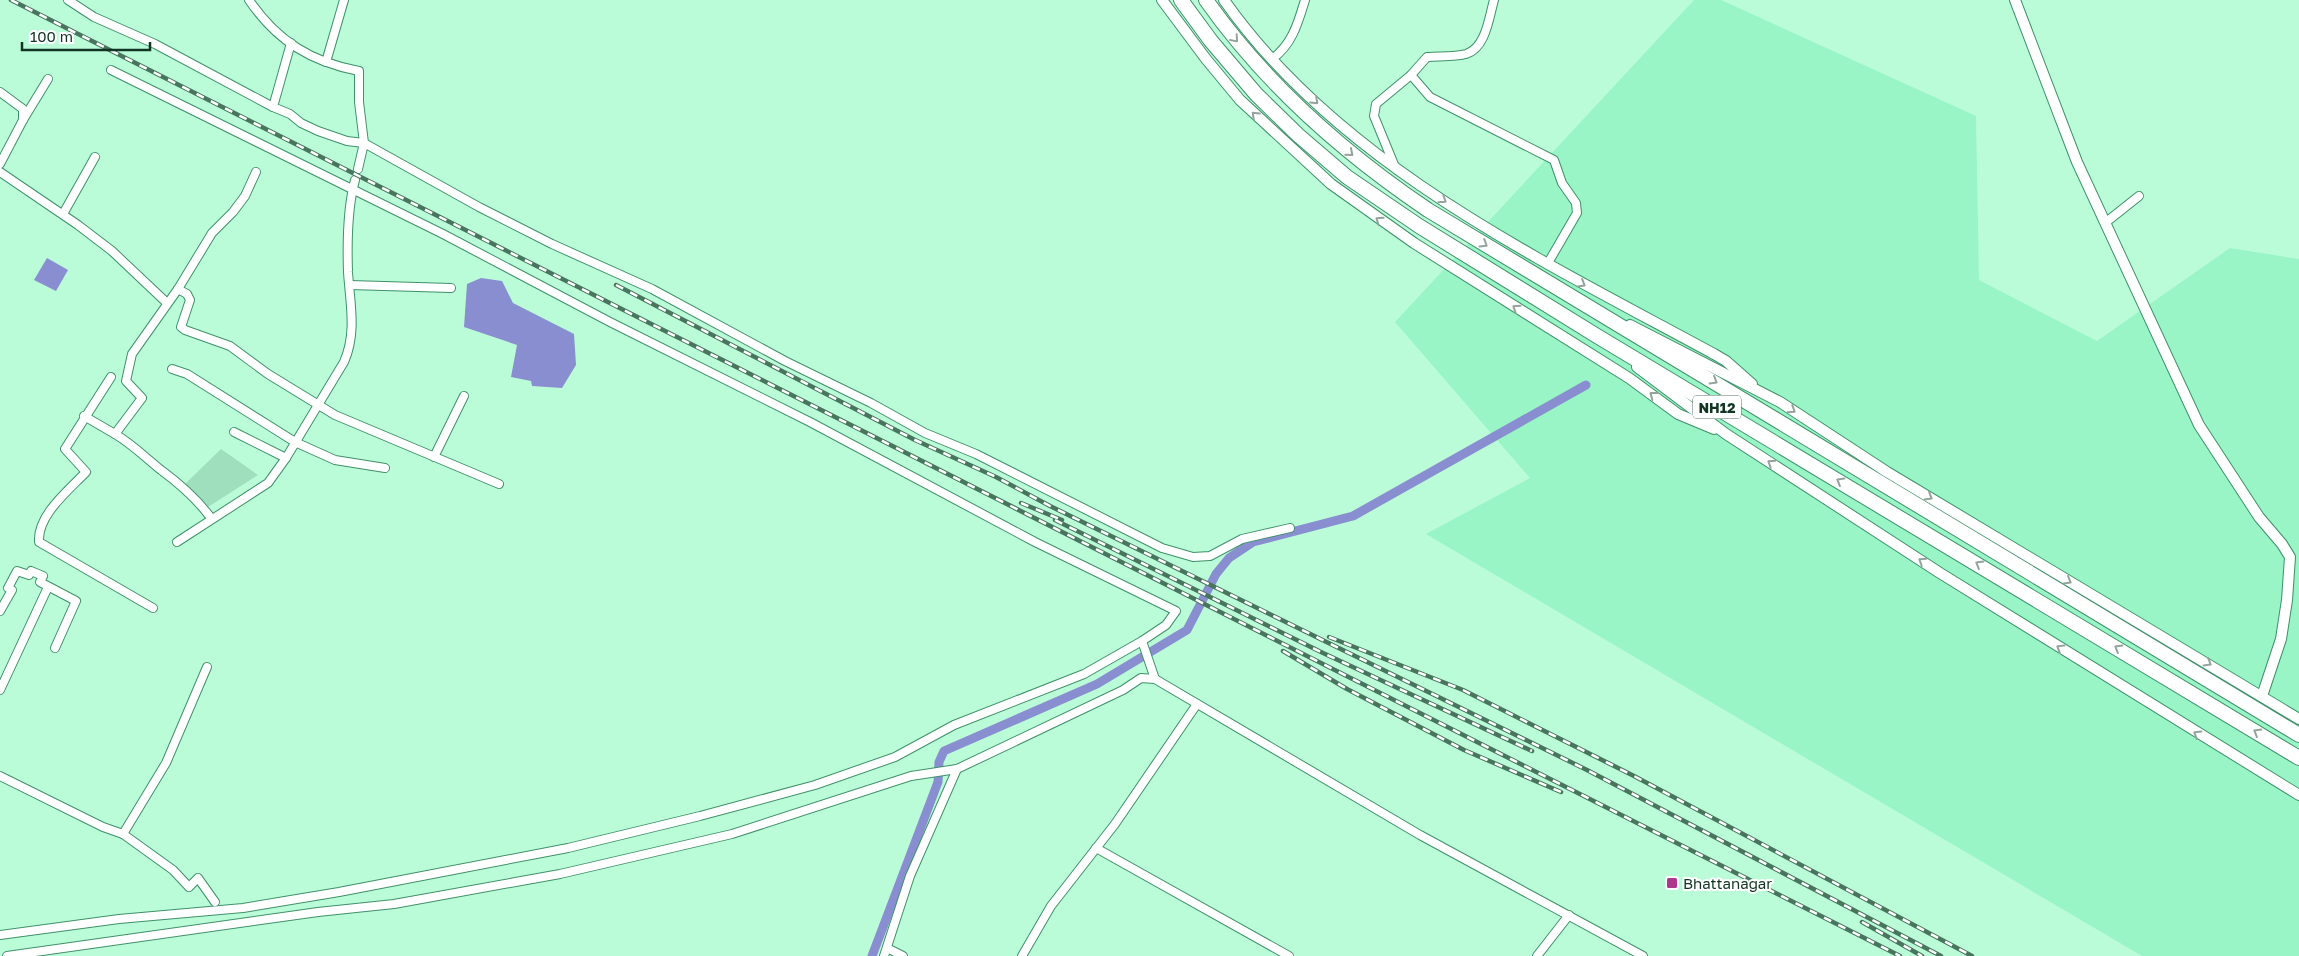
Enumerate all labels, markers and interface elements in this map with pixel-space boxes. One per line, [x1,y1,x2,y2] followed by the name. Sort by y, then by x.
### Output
[22,20,150,52] scale bar
[30,27,73,45] text: 100 m
[1229,33,1238,42] one-way arrow
[1309,95,1318,104] one-way arrow
[1252,112,1261,121] one-way arrow
[1344,148,1353,157] one-way arrow
[1438,194,1447,203] one-way arrow
[1376,217,1385,226] one-way arrow
[1479,238,1488,248] one-way arrow
[1577,277,1586,287] one-way arrow
[1512,305,1521,315] one-way arrow
[1708,375,1717,385] one-way arrow
[1649,392,1659,401] one-way arrow
[1693,396,1741,418] road number: NH12
[1786,404,1795,413] one-way arrow
[1767,460,1776,470] one-way arrow
[1836,477,1845,487] one-way arrow
[1923,491,1932,501] one-way arrow
[1918,558,1927,568] one-way arrow
[1976,561,1985,571] one-way arrow
[2063,574,2072,584] one-way arrow
[2056,644,2065,654] one-way arrow
[2115,645,2124,655] one-way arrow
[2203,657,2212,667] one-way arrow
[2254,729,2263,739] one-way arrow
[2194,730,2203,740] one-way arrow
[1683,874,1772,892] place label: Bhattanagar
[1665,876,1679,890] marker: Bhattanagar

